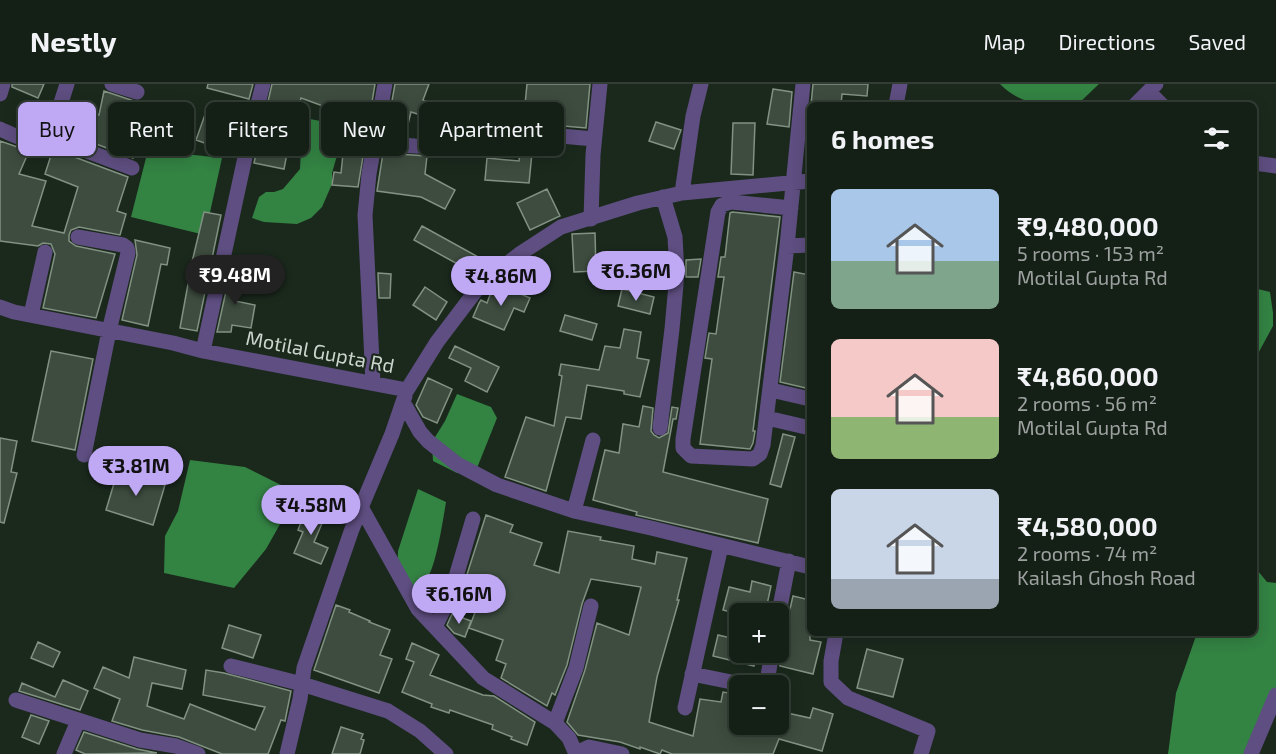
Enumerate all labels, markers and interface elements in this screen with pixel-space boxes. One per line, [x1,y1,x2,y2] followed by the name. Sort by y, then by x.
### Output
[30,24,117,58] text: Nestly
[983,29,1026,54] text: Map
[1059,29,1155,54] text: Directions
[1188,29,1246,54] text: Saved
[18,102,96,156] chip: Buy
[108,102,194,156] chip: Rent
[206,102,309,156] chip: Filters
[321,102,407,156] chip: New
[419,102,564,156] chip: Apartment
[1200,122,1233,155] icon: filters
[831,123,934,154] text: 6 homes
[1017,210,1159,241] text: ₹9,480,000
[879,213,951,285] icon: home
[1017,241,1164,265] text: 5 rooms · 153 m²
[587,251,685,302] pin: ₹6.36M
[186,255,284,306] pin: ₹9.48M
[452,256,550,307] pin: ₹4.86M
[601,258,671,282] text: ₹6.36M
[199,262,271,286] text: ₹9.48M
[465,263,537,287] text: ₹4.86M
[1017,265,1168,289] text: Motilal Gupta Rd
[244,325,396,377] street label: Motilal Gupta Rd
[1017,360,1159,391] text: ₹4,860,000
[879,363,951,435] icon: home
[1017,391,1157,415] text: 2 rooms · 56 m²
[1017,415,1168,439] text: Motilal Gupta Rd
[87,446,185,497] pin: ₹3.81M
[102,453,170,477] text: ₹3.81M
[262,485,360,536] pin: ₹4.58M
[275,492,347,516] text: ₹4.58M
[1017,510,1158,541] text: ₹4,580,000
[879,513,951,585] icon: home
[1017,541,1157,565] text: 2 rooms · 74 m²
[1017,565,1196,589] text: Kailash Ghosh Road
[410,574,508,625] pin: ₹6.16M
[426,581,492,605] text: ₹6.16M
[729,603,789,735] map controls
[729,603,789,663] button: +
[729,675,789,735] button: −

